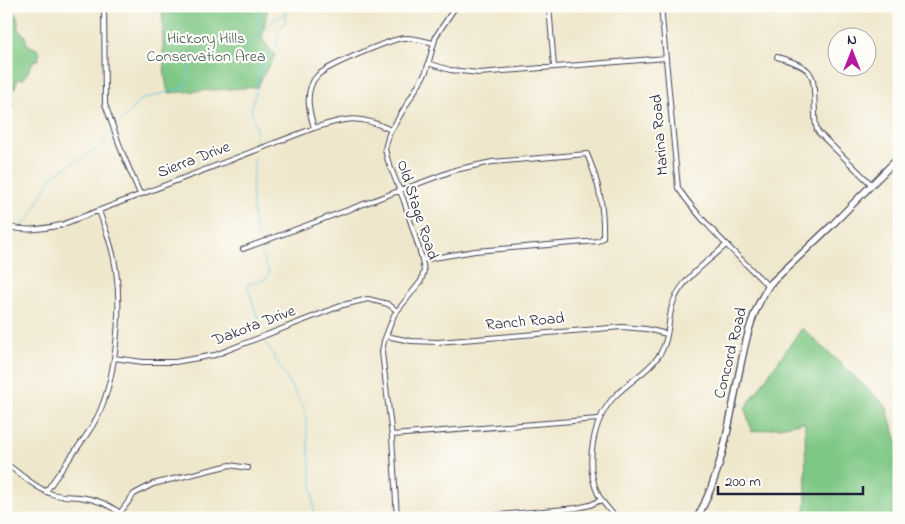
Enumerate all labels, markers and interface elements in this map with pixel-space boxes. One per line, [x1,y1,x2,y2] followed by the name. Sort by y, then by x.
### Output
[146,27,266,69] park label: Hickory Hills Conservation Area
[828,28,878,78] north arrow
[847,30,857,51] text: N
[644,93,676,177] street label: Marina Road
[154,135,235,185] street label: Sierra Drive
[390,157,444,263] street label: Old Stage Road
[208,299,300,353] street label: Dakota Drive
[708,305,754,401] street label: Concord Road
[485,307,565,337] street label: Ranch Road
[718,464,862,496] scale bar
[725,471,761,493] text: 200 m

